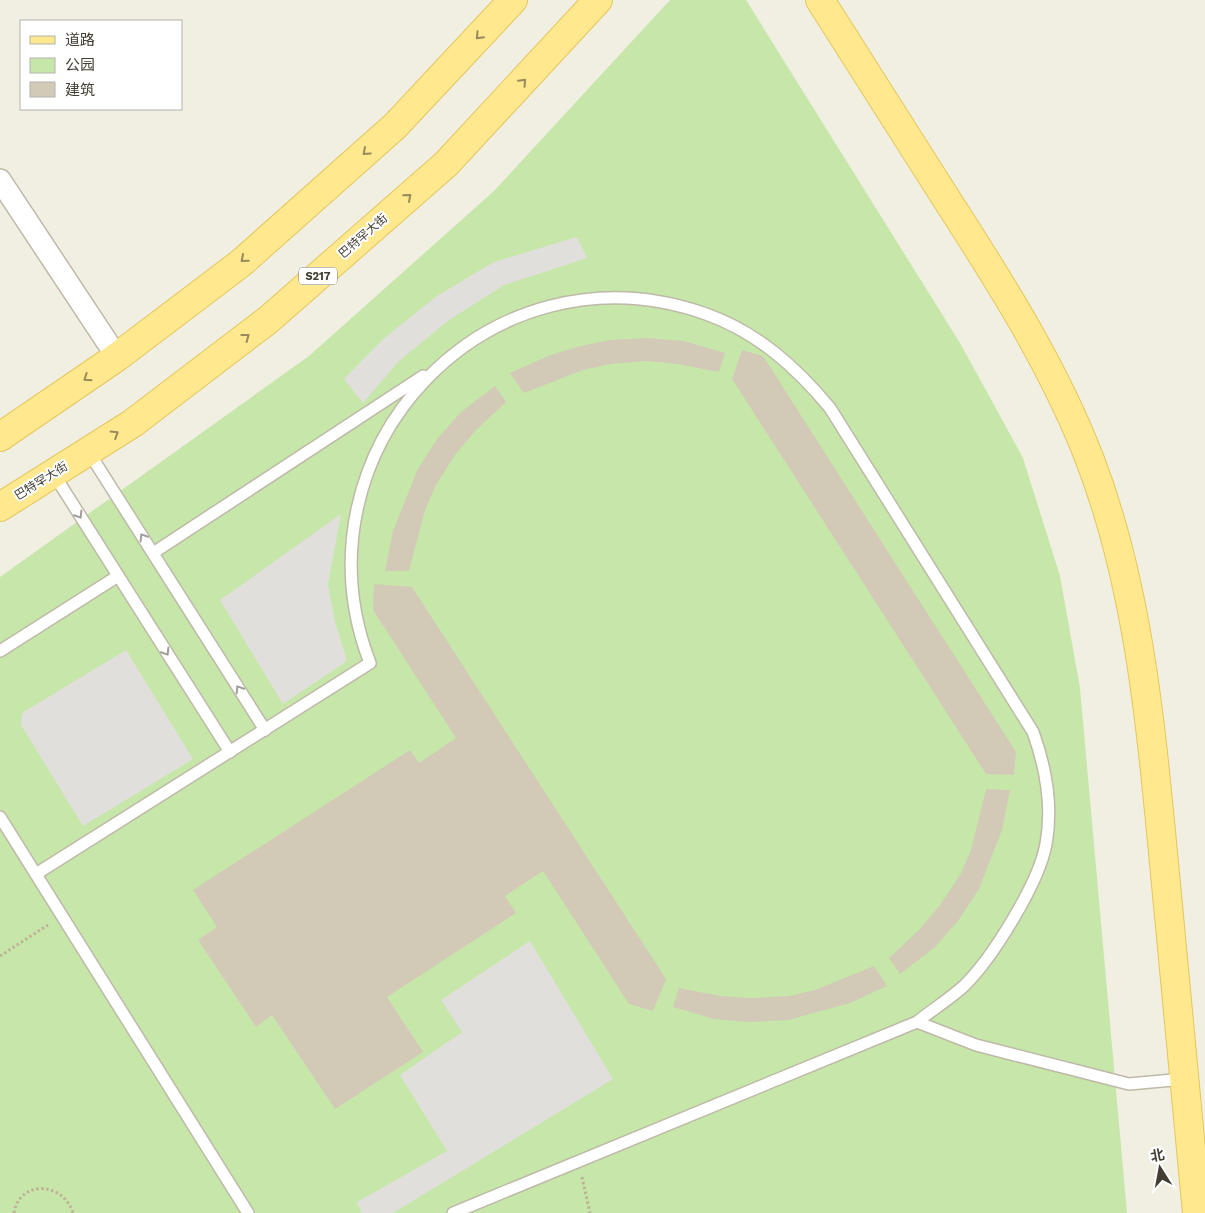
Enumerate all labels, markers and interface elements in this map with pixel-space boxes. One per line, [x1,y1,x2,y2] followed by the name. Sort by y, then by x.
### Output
[20,20,182,110] legend
[476,30,485,39] one-way arrow
[65,31,95,49] text: 道路
[65,56,95,74] text: 公园
[517,78,526,87] one-way arrow
[65,81,95,99] text: 建筑
[362,146,371,155] one-way arrow
[403,194,412,203] one-way arrow
[336,211,390,261] street label: 巴特罕大街
[241,254,250,263] one-way arrow
[299,268,337,284] road number: S217
[240,334,249,343] one-way arrow
[83,372,92,382] one-way arrow
[109,431,119,440] one-way arrow
[12,459,70,503] street label: 巴特罕大街
[73,509,82,518] one-way arrow
[139,533,149,542] one-way arrow
[160,646,169,655] one-way arrow
[235,685,245,694] one-way arrow
[1135,1143,1185,1193] north arrow
[1149,1146,1166,1164] text: 北

